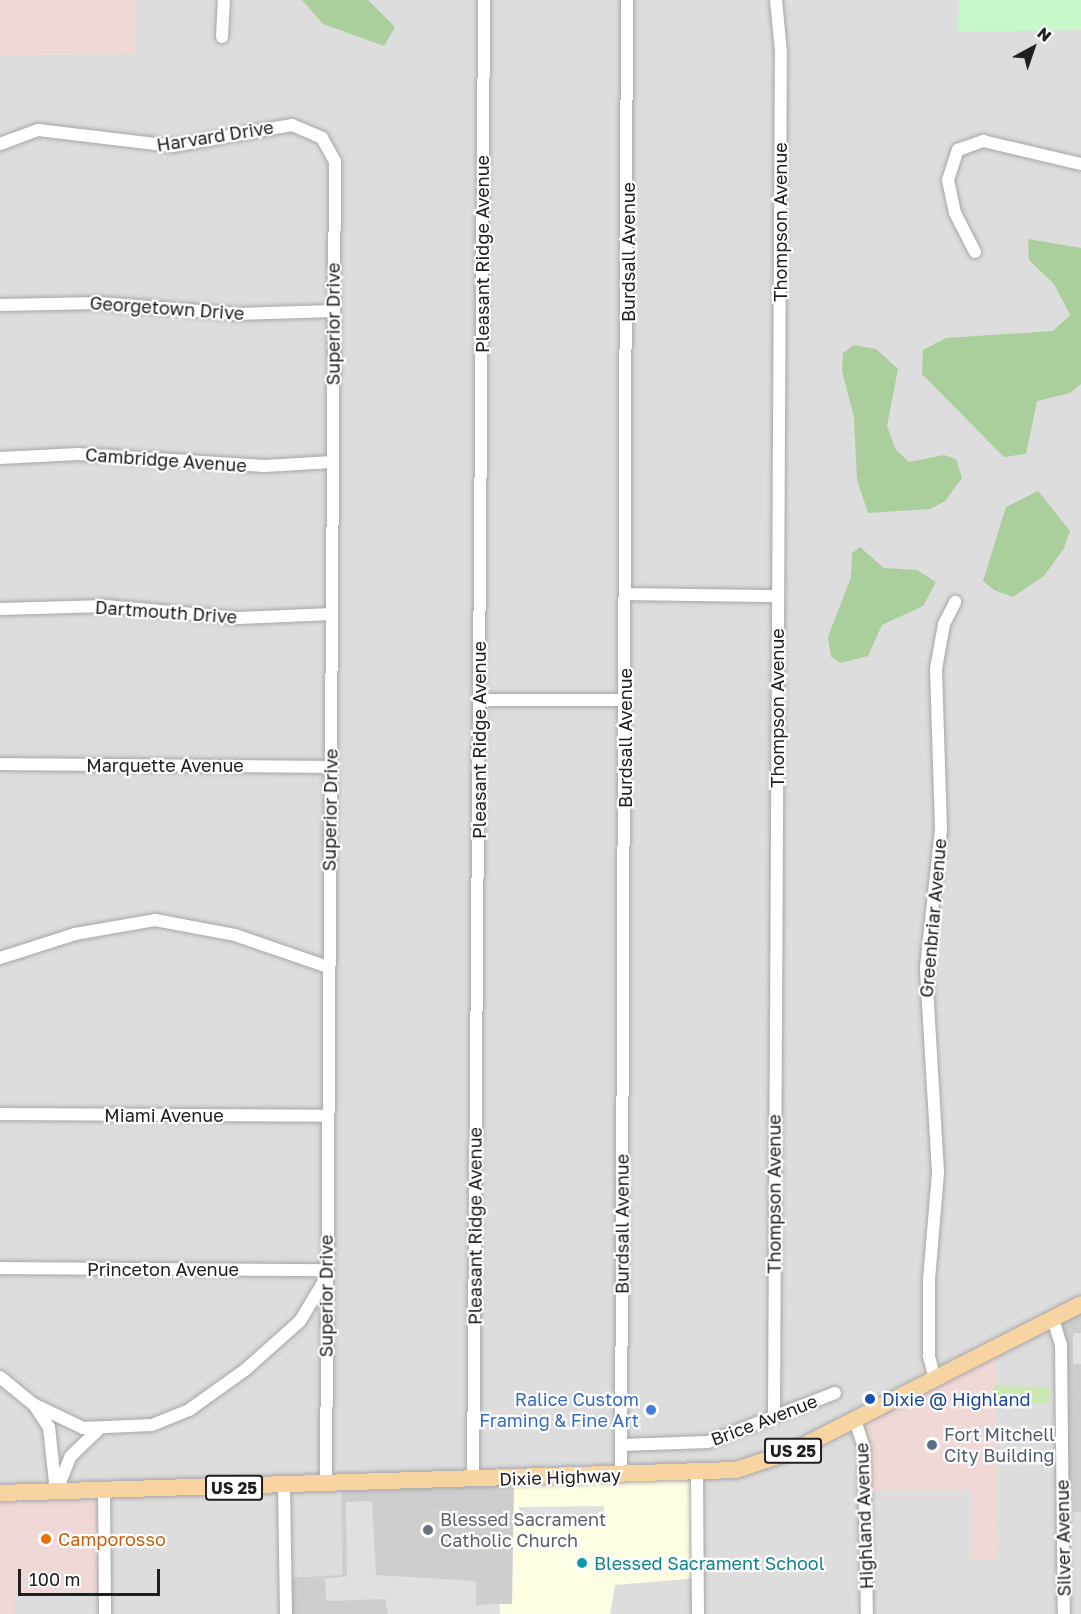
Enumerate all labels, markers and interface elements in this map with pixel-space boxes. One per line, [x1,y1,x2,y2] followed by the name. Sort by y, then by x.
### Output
[1003,18,1063,78] north arrow
[1033,23,1056,46] text: N
[155,116,275,156] street label: Harvard Drive
[769,142,791,302] street label: Thompson Avenue
[471,155,493,353] street label: Pleasant Ridge Avenue
[617,182,639,322] street label: Burdsall Avenue
[322,263,344,385] street label: Superior Drive
[89,292,245,324] street label: Georgetown Drive
[85,444,247,476] street label: Cambridge Avenue
[94,596,238,628] street label: Dartmouth Drive
[766,628,788,788] street label: Thompson Avenue
[468,641,490,839] street label: Pleasant Ridge Avenue
[614,668,636,808] street label: Burdsall Avenue
[318,748,342,872] street label: Superior Drive
[86,754,244,776] street label: Marquette Avenue
[915,838,951,998] street label: Greenbriar Avenue
[104,1104,224,1126] street label: Miami Avenue
[763,1114,785,1274] street label: Thompson Avenue
[464,1127,486,1325] street label: Pleasant Ridge Avenue
[611,1154,633,1294] street label: Burdsall Avenue
[315,1235,337,1357] street label: Superior Drive
[87,1258,239,1280] street label: Princeton Avenue
[882,1388,1031,1410] place label: Dixie @ Highland
[479,1389,639,1432] place label: Ralice Custom Framing & Fine Art
[708,1390,820,1450] street label: Brice Avenue
[863,1392,877,1406] marker: Dixie @ Highland
[644,1403,658,1417] marker: Ralice Custom Framing & Fine Art
[944,1424,1055,1466] place label: Fort Mitchell City Building
[763,1438,823,1464] road number: US 25
[925,1438,939,1452] marker: Fort Mitchell City Building
[851,1442,877,1590] street label: Highland Avenue
[499,1464,621,1490] street label: Dixie Highway
[204,1475,264,1501] road number: US 25
[1051,1479,1075,1597] street label: Silver Avenue
[440,1509,606,1552] place label: Blessed Sacrament Catholic Church
[421,1523,435,1537] marker: Blessed Sacrament Catholic Church
[58,1528,166,1550] place label: Camporosso
[39,1532,53,1546] marker: Camporosso
[594,1552,824,1574] place label: Blessed Sacrament School
[575,1556,589,1570] marker: Blessed Sacrament School
[21,1557,164,1595] scale bar
[29,1568,80,1590] text: 100 m

